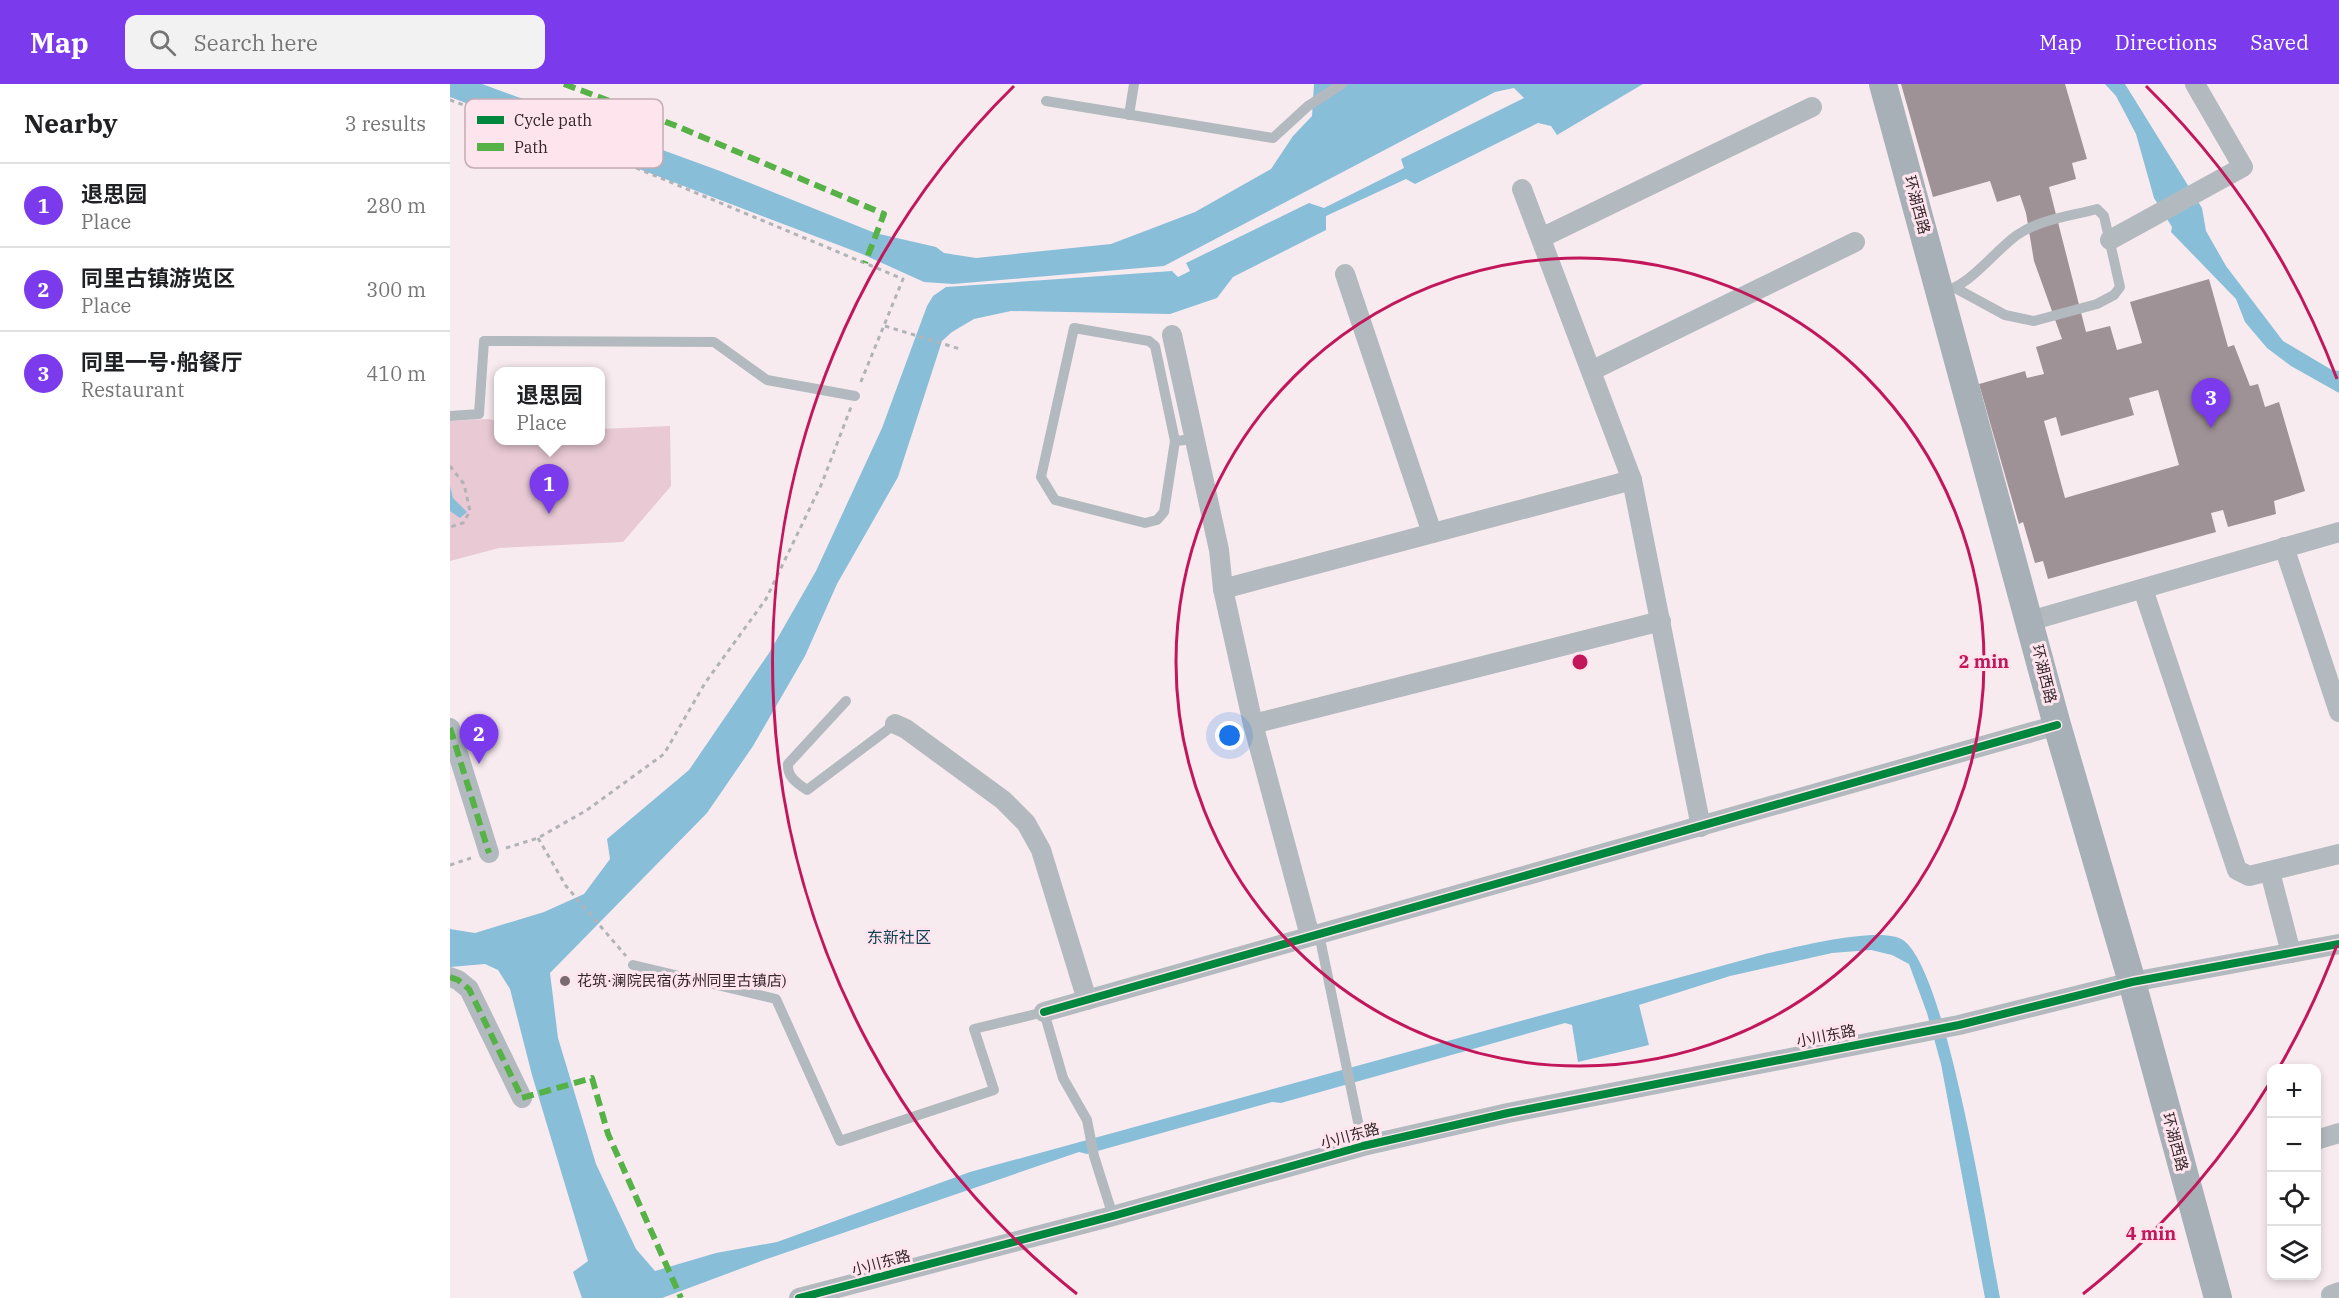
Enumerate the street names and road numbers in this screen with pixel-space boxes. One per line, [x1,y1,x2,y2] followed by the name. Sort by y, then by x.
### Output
[1901,173,1934,236] street label: 环湖西路
[2028,642,2061,705] street label: 环湖西路
[1795,1020,1857,1051] street label: 小川东路
[2159,1110,2192,1173] street label: 环湖西路
[1318,1119,1381,1152] street label: 小川东路
[849,1246,912,1279] street label: 小川东路

